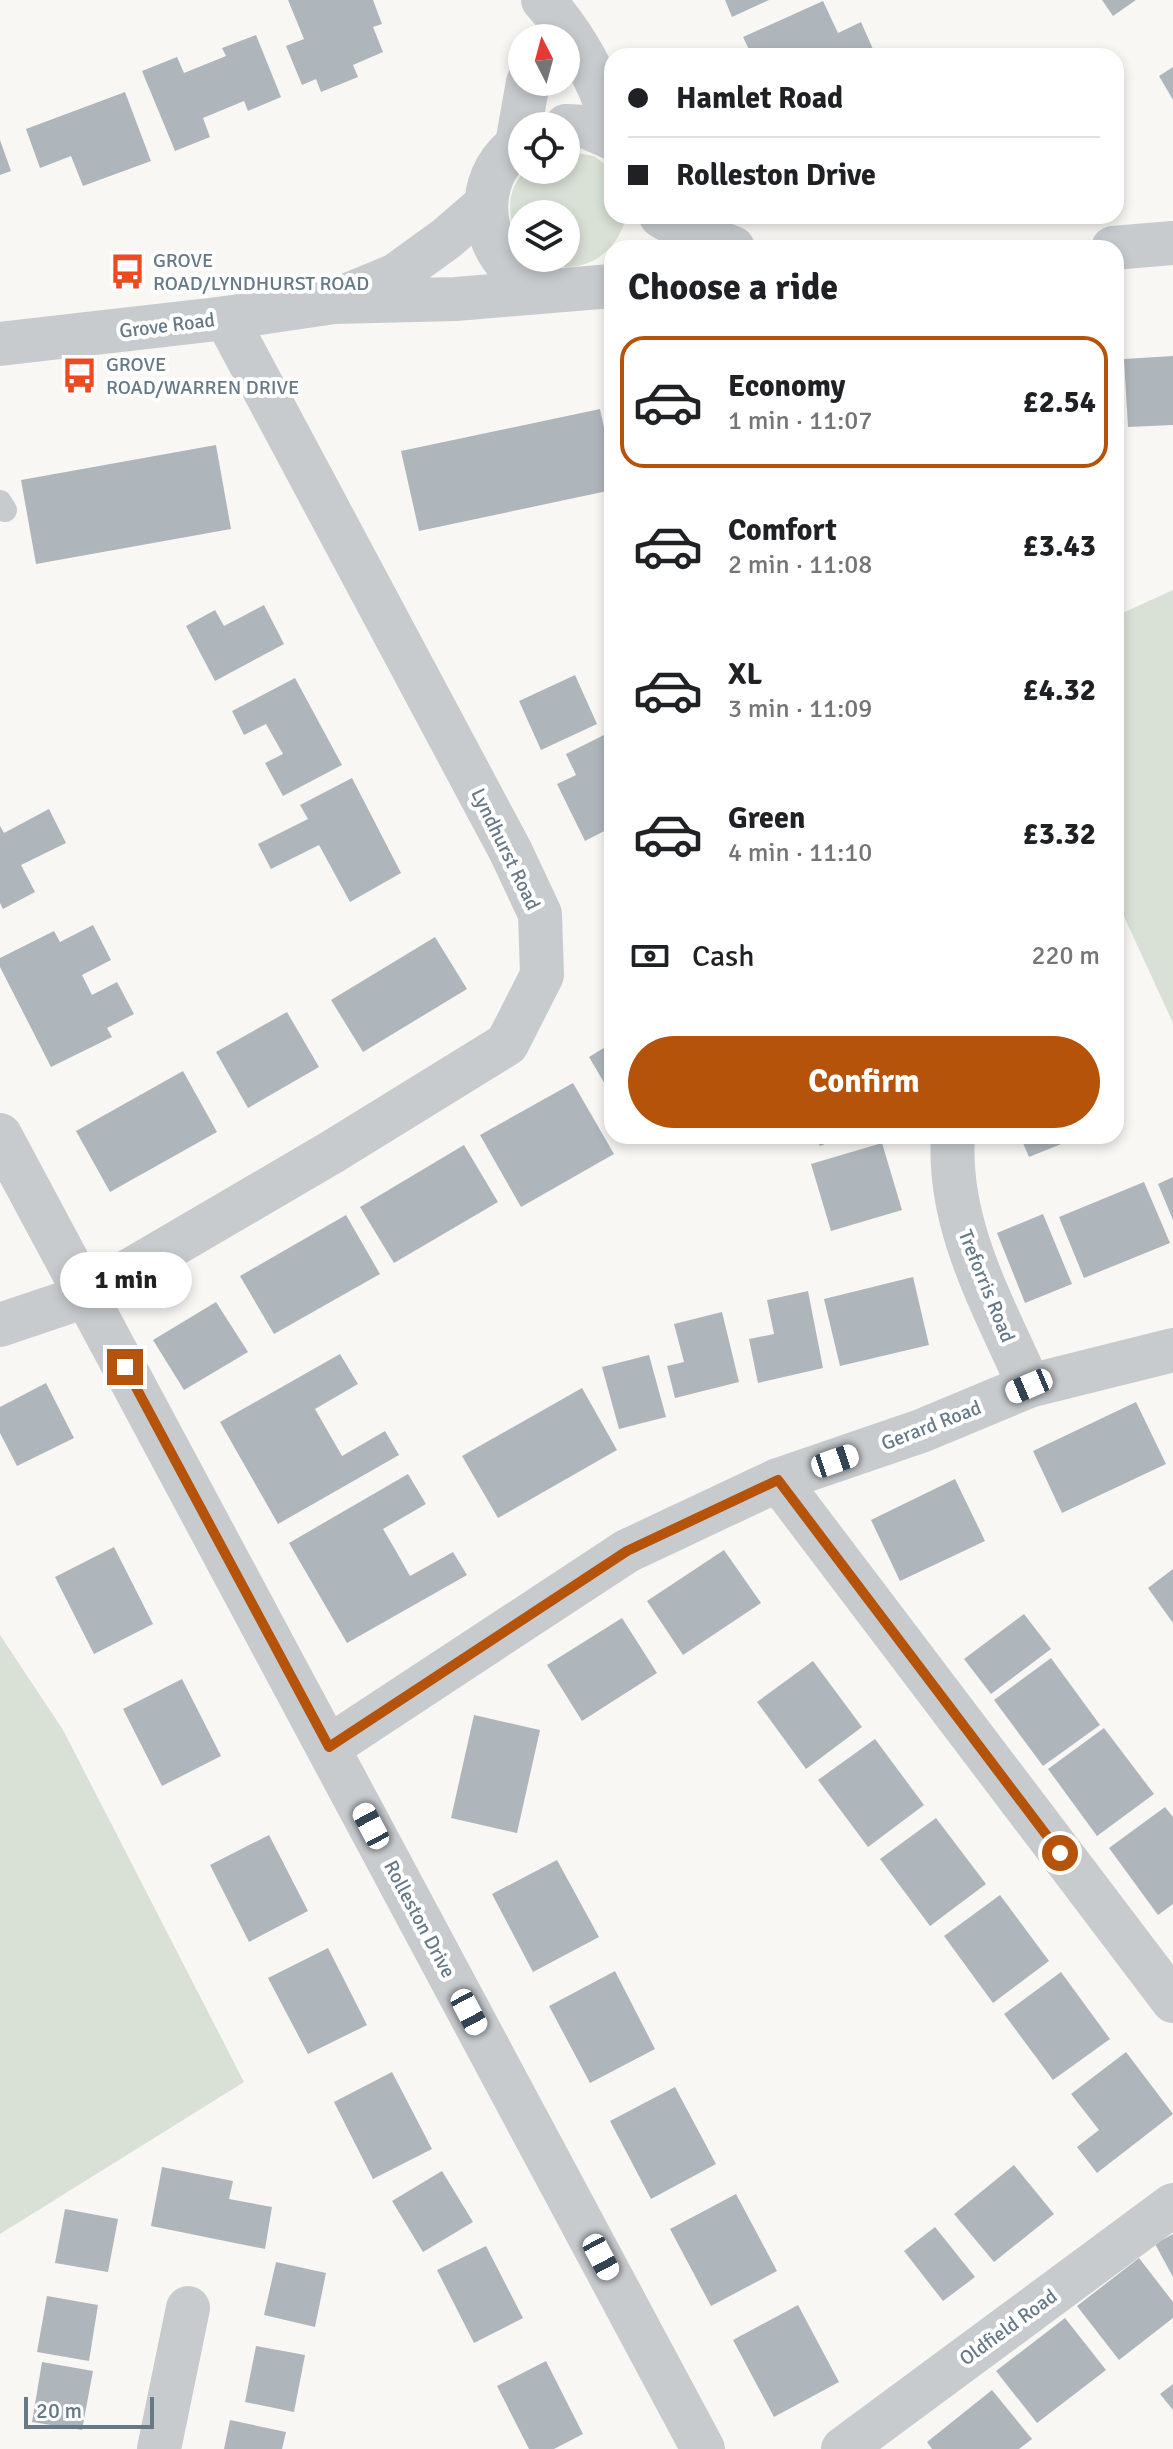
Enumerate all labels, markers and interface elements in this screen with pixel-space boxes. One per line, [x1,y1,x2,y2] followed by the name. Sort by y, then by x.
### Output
[508,24,580,96] north arrow
[508,24,580,272] map controls
[676,80,843,117] text: Hamlet Road
[508,112,580,184] button: locate
[676,157,876,194] text: Rolleston Drive
[508,200,580,272] button: layers
[153,248,369,296] place label: GROVE ROAD/LYNDHURST ROAD
[108,253,146,291] bus stop icon: GROVE ROAD/LYNDHURST ROAD
[628,265,838,310] text: Choose a ride
[118,307,216,344] street label: Grove Road
[106,352,299,400] place label: GROVE ROAD/WARREN DRIVE
[61,357,99,395] bus stop icon: GROVE ROAD/WARREN DRIVE
[632,366,704,438] icon: car
[728,368,845,405] text: Economy
[1023,384,1096,421] text: £2.54
[728,405,872,437] text: 1 min · 11:07
[632,510,704,582] icon: car
[728,512,837,549] text: Comfort
[1023,528,1096,565] text: £3.43
[728,549,872,581] text: 2 min · 11:08
[632,654,704,726] icon: car
[728,656,762,693] text: XL
[1023,672,1096,709] text: £4.32
[728,693,872,725] text: 3 min · 11:09
[465,784,546,914] street label: Lyndhurst Road
[632,798,704,870] icon: car
[728,800,805,837] text: Green
[1023,816,1096,853] text: £3.32
[728,837,872,869] text: 4 min · 11:10
[628,934,672,978] icon: cash
[692,938,755,975] text: Cash
[1031,940,1100,972] text: 220 m
[628,1036,1100,1128] button: Confirm
[953,1226,1020,1346] street label: Treforris Road
[59,1251,191,1307] callout: 1 min
[95,1264,157,1296] text: 1 min
[107,1349,143,1385] route end
[1002,1366,1056,1406] car
[878,1395,985,1456] street label: Gerard Road
[808,1442,862,1480] car
[349,1799,393,1853] car
[1042,1835,1078,1871] route start
[378,1856,461,1982] street label: Rolleston Drive
[447,1985,491,2039] car
[579,2230,623,2284] car
[955,2284,1062,2371] street label: Oldfield Road
[24,2393,154,2429] scale bar
[36,2397,82,2424] text: 20 m

